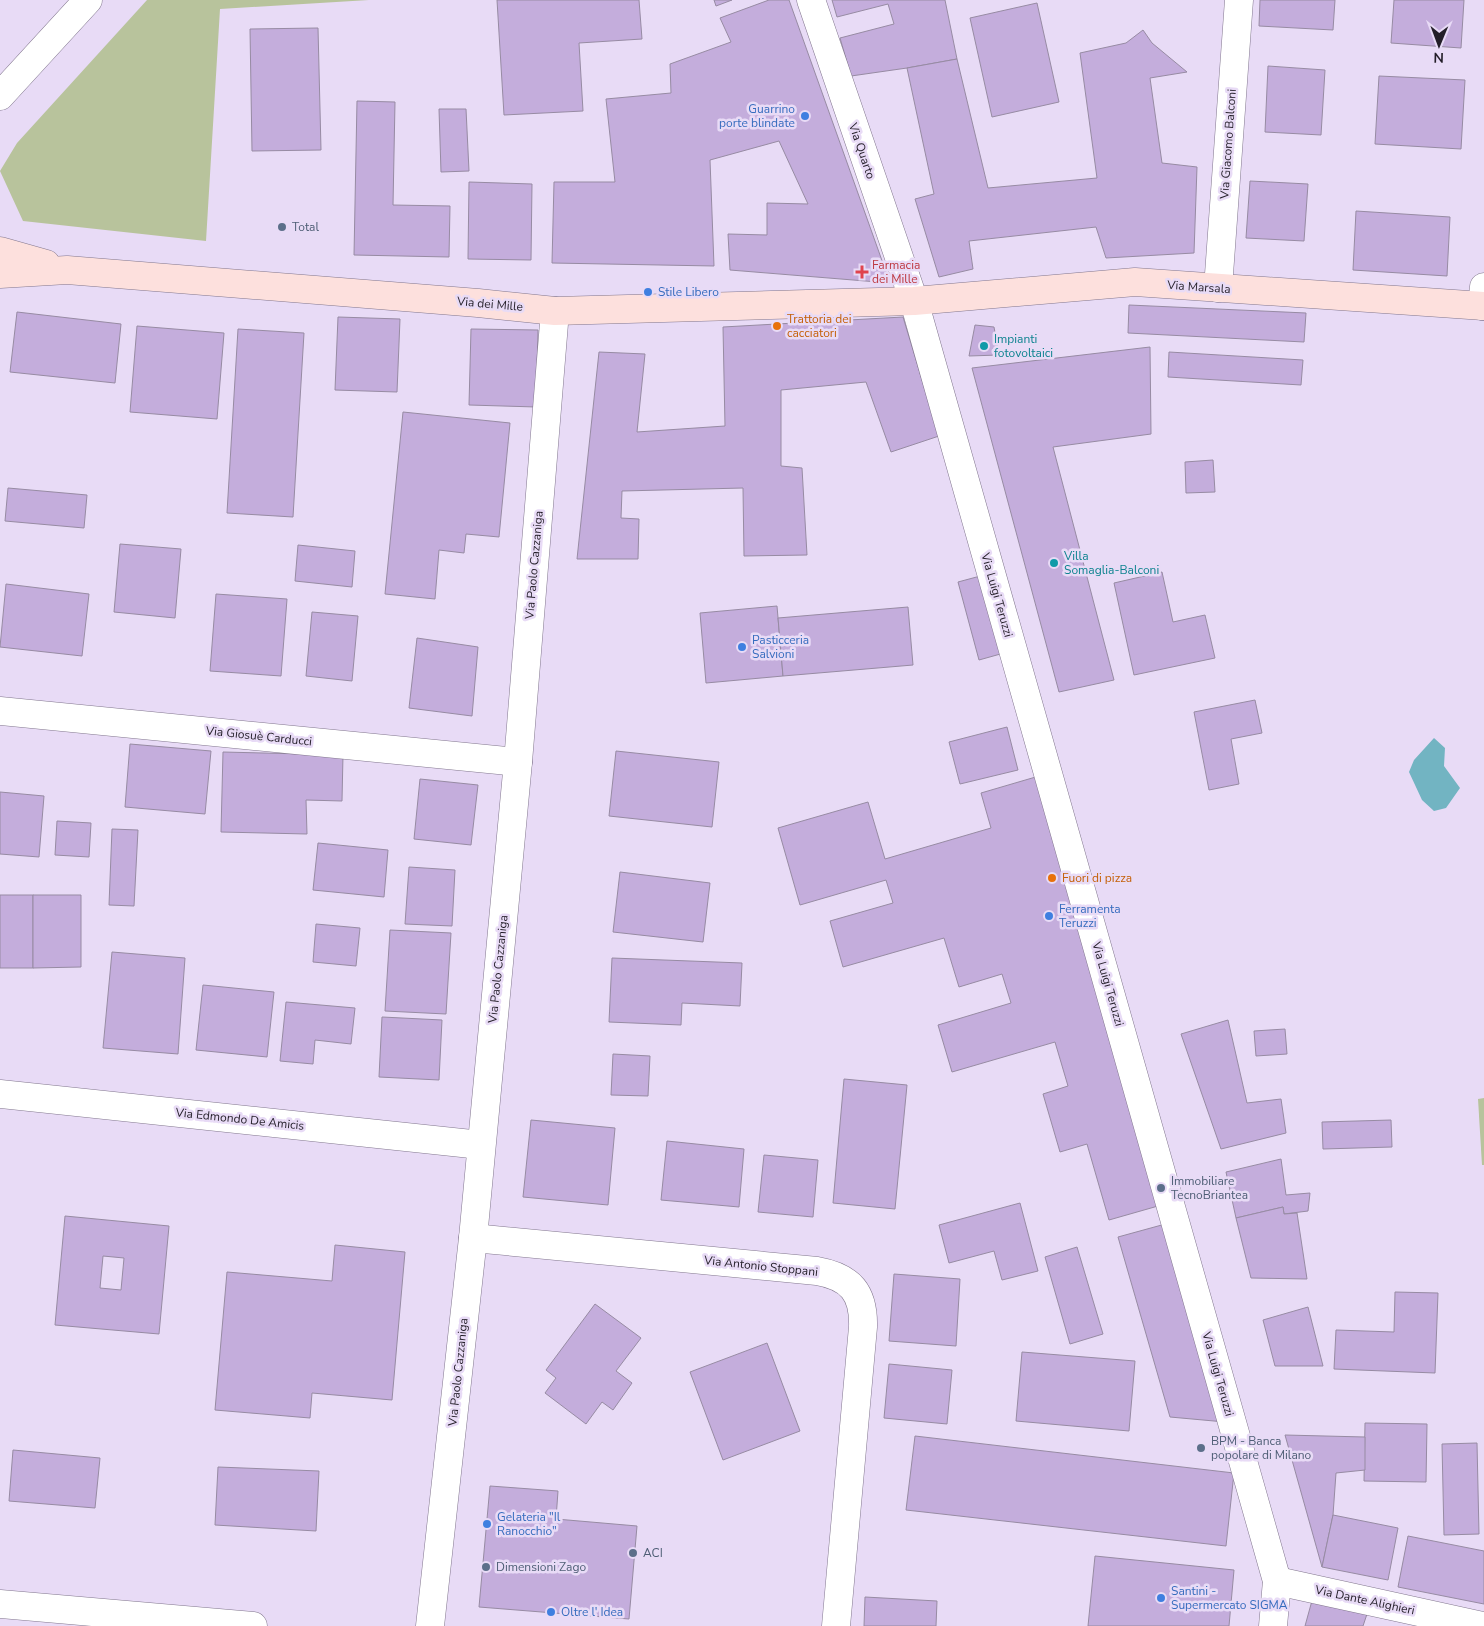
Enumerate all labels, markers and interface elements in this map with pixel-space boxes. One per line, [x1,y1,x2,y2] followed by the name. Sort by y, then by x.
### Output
[1414,20,1464,70] north arrow
[1433,48,1444,67] text: N
[1216,88,1240,201] street label: Via Giacomo Balconi
[719,101,795,131] place label: Guarrino porte blindate
[799,110,811,122] marker: Guarrino porte blindate
[845,120,879,181] street label: Via Quarto
[292,219,319,235] place label: Total
[276,221,288,233] marker: Total
[872,257,920,287] place label: Farmacia dei Mille
[856,266,868,278] marker: Farmacia dei Mille
[1166,277,1231,297] street label: Via Marsala
[658,284,719,300] place label: Stile Libero
[642,286,654,298] marker: Stile Libero
[455,293,524,315] street label: Via dei Mille
[787,311,851,341] place label: Trattoria dei cacciatori
[771,320,783,332] marker: Trattoria dei cacciatori
[994,331,1053,361] place label: Impianti fotovoltaici
[978,340,990,352] marker: Impianti fotovoltaici
[521,510,547,621] street label: Via Paolo Cazzaniga
[1063,548,1159,578] place label: Villa Somaglia-Balconi
[977,550,1017,639] street label: Via Luigi Teruzzi
[1048,557,1060,569] marker: Villa Somaglia-Balconi
[752,632,809,662] place label: Pasticceria Salvioni
[736,641,748,653] marker: Pasticceria Salvioni
[204,722,313,750] street label: Via Giosuè Carducci
[1062,870,1132,886] place label: Fuori di pizza
[1046,872,1058,884] marker: Fuori di pizza
[1059,901,1121,931] place label: Ferramenta Teruzzi
[1043,910,1055,922] marker: Ferramenta Teruzzi
[484,914,512,1025] street label: Via Paolo Cazzaniga
[1088,939,1128,1028] street label: Via Luigi Teruzzi
[174,1104,305,1134] street label: Via Edmondo De Amicis
[1171,1173,1248,1203] place label: Immobiliare TecnoBriantea
[1155,1182,1167,1194] marker: Immobiliare TecnoBriantea
[702,1252,819,1280] street label: Via Antonio Stoppani
[444,1317,472,1428] street label: Via Paolo Cazzaniga
[1198,1329,1238,1418] street label: Via Luigi Teruzzi
[1211,1433,1312,1463] place label: BPM - Banca popolare di Milano
[1195,1442,1207,1454] marker: BPM - Banca popolare di Milano
[497,1509,561,1539] place label: Gelateria "Il Ranocchio"
[481,1518,493,1530] marker: Gelateria "Il Ranocchio"
[643,1545,663,1561] place label: ACI
[627,1547,639,1559] marker: ACI
[496,1559,586,1575] place label: Dimensioni Zago
[480,1561,492,1573] marker: Dimensioni Zago
[1313,1581,1416,1618] street label: Via Dante Alighieri
[1171,1583,1288,1613] place label: Santini - Supermercato SIGMA
[1155,1592,1167,1604] marker: Santini - Supermercato SIGMA
[561,1604,623,1620] place label: Oltre l' Idea
[545,1606,557,1618] marker: Oltre l' Idea

